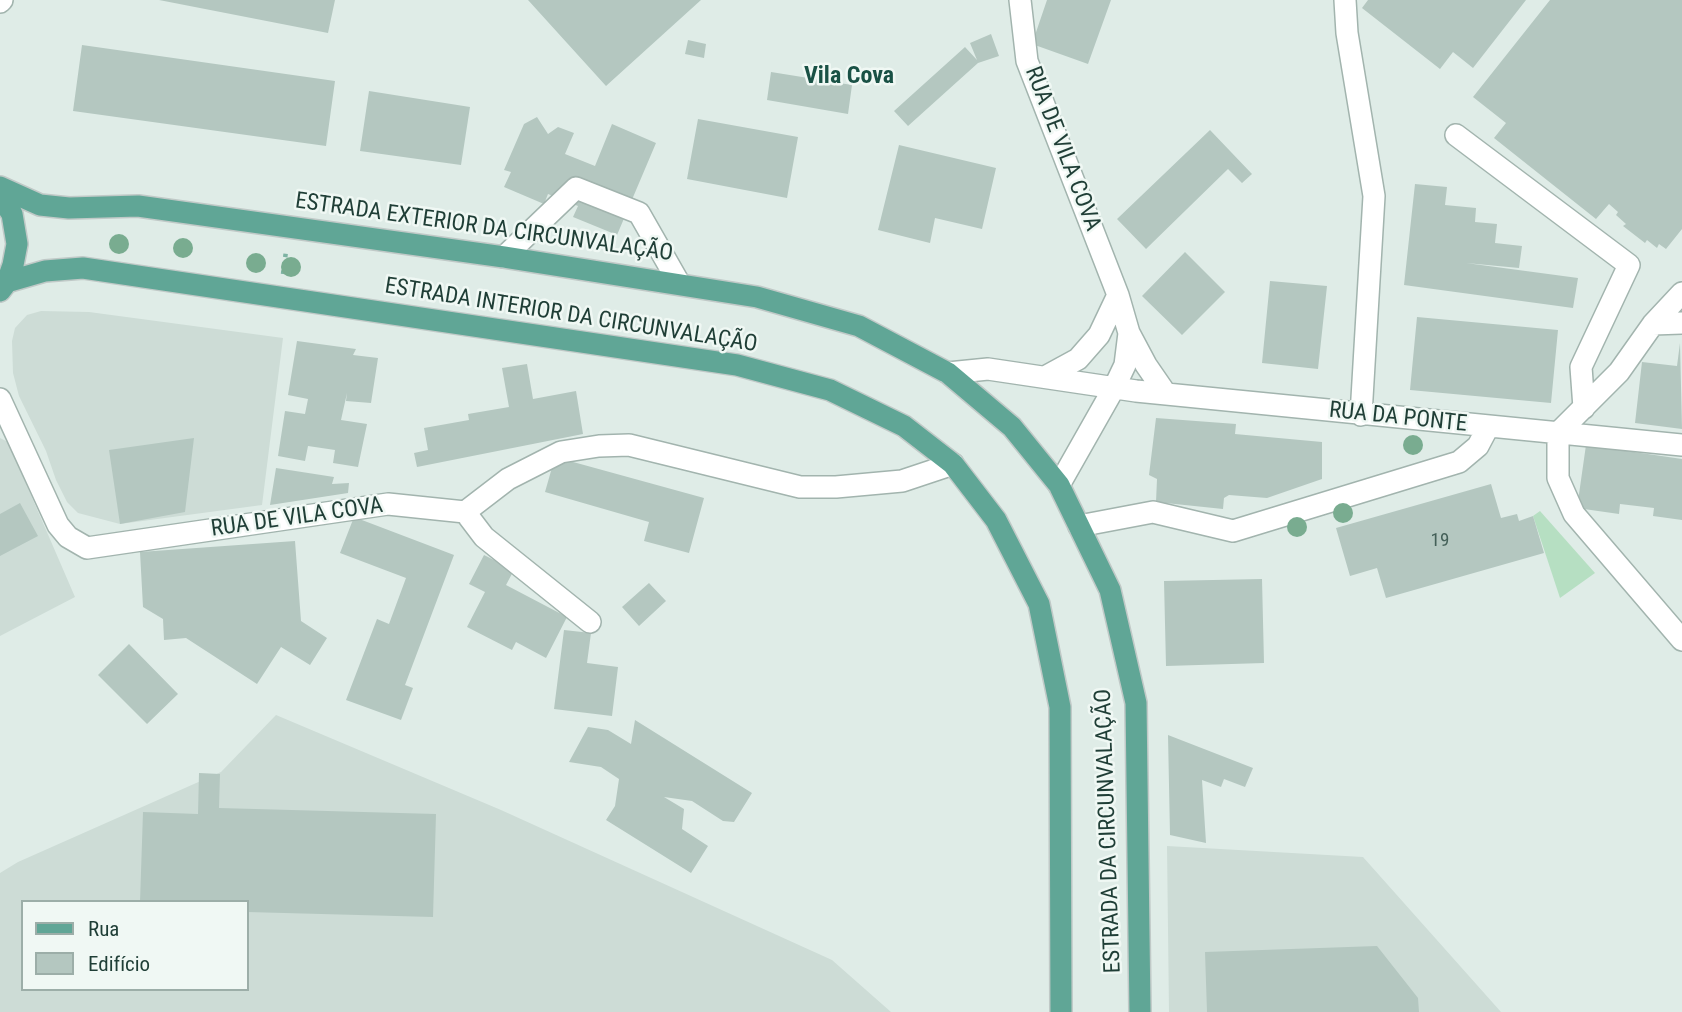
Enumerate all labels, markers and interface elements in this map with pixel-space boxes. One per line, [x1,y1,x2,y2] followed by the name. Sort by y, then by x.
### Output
[804,63,894,91] district label: Vila Cova
[1018,63,1106,235] street label: RUA DE VILA COVA
[293,188,675,268] street label: ESTRADA EXTERIOR DA CIRCUNVALAÇÃO
[383,273,759,359] street label: ESTRADA INTERIOR DA CIRCUNVALAÇÃO
[1328,397,1468,439] street label: RUA DA PONTE
[209,492,385,544] street label: RUA DE VILA COVA
[1431,530,1449,552] house number: 19
[1090,688,1128,974] street label: ESTRADA DA CIRCUNVALAÇÃO
[21,900,248,991] legend
[88,917,119,941] text: Rua
[88,952,150,976] text: Edifício

